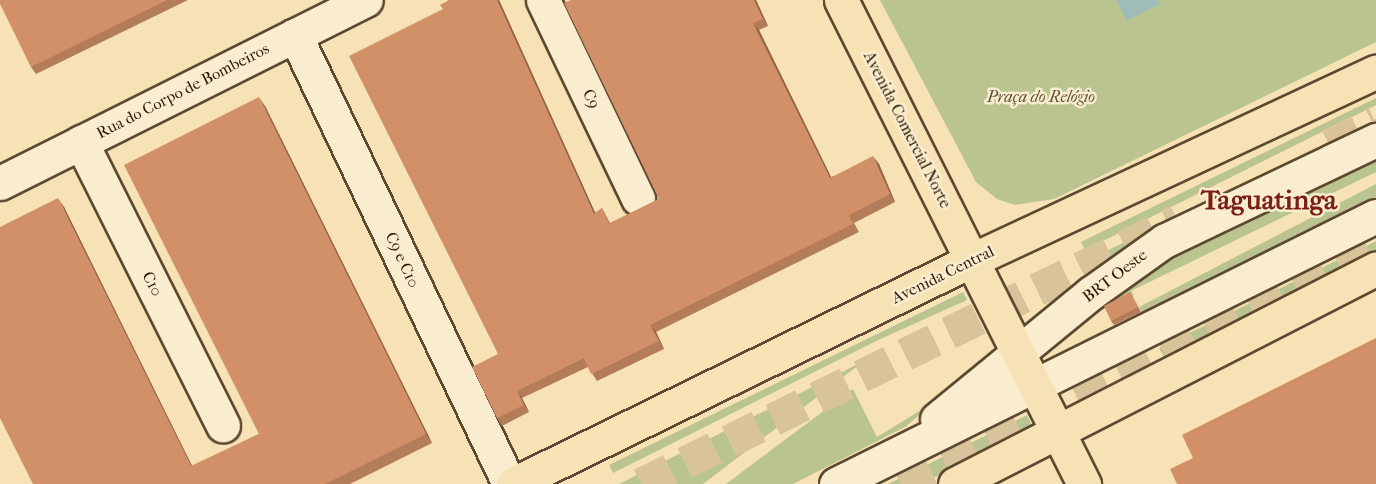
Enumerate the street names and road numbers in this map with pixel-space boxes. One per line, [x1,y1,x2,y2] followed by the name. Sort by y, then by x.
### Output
[93,39,273,143] street label: Rua do Corpo de Bombeiros
[859,48,955,212] street label: Avenida Comercial Norte
[578,86,604,112] street label: C9
[381,229,423,291] street label: C9 e C10
[889,242,997,308] street label: Avenida Central
[1079,246,1151,306] street label: BRT Oeste
[138,268,166,300] street label: C10

